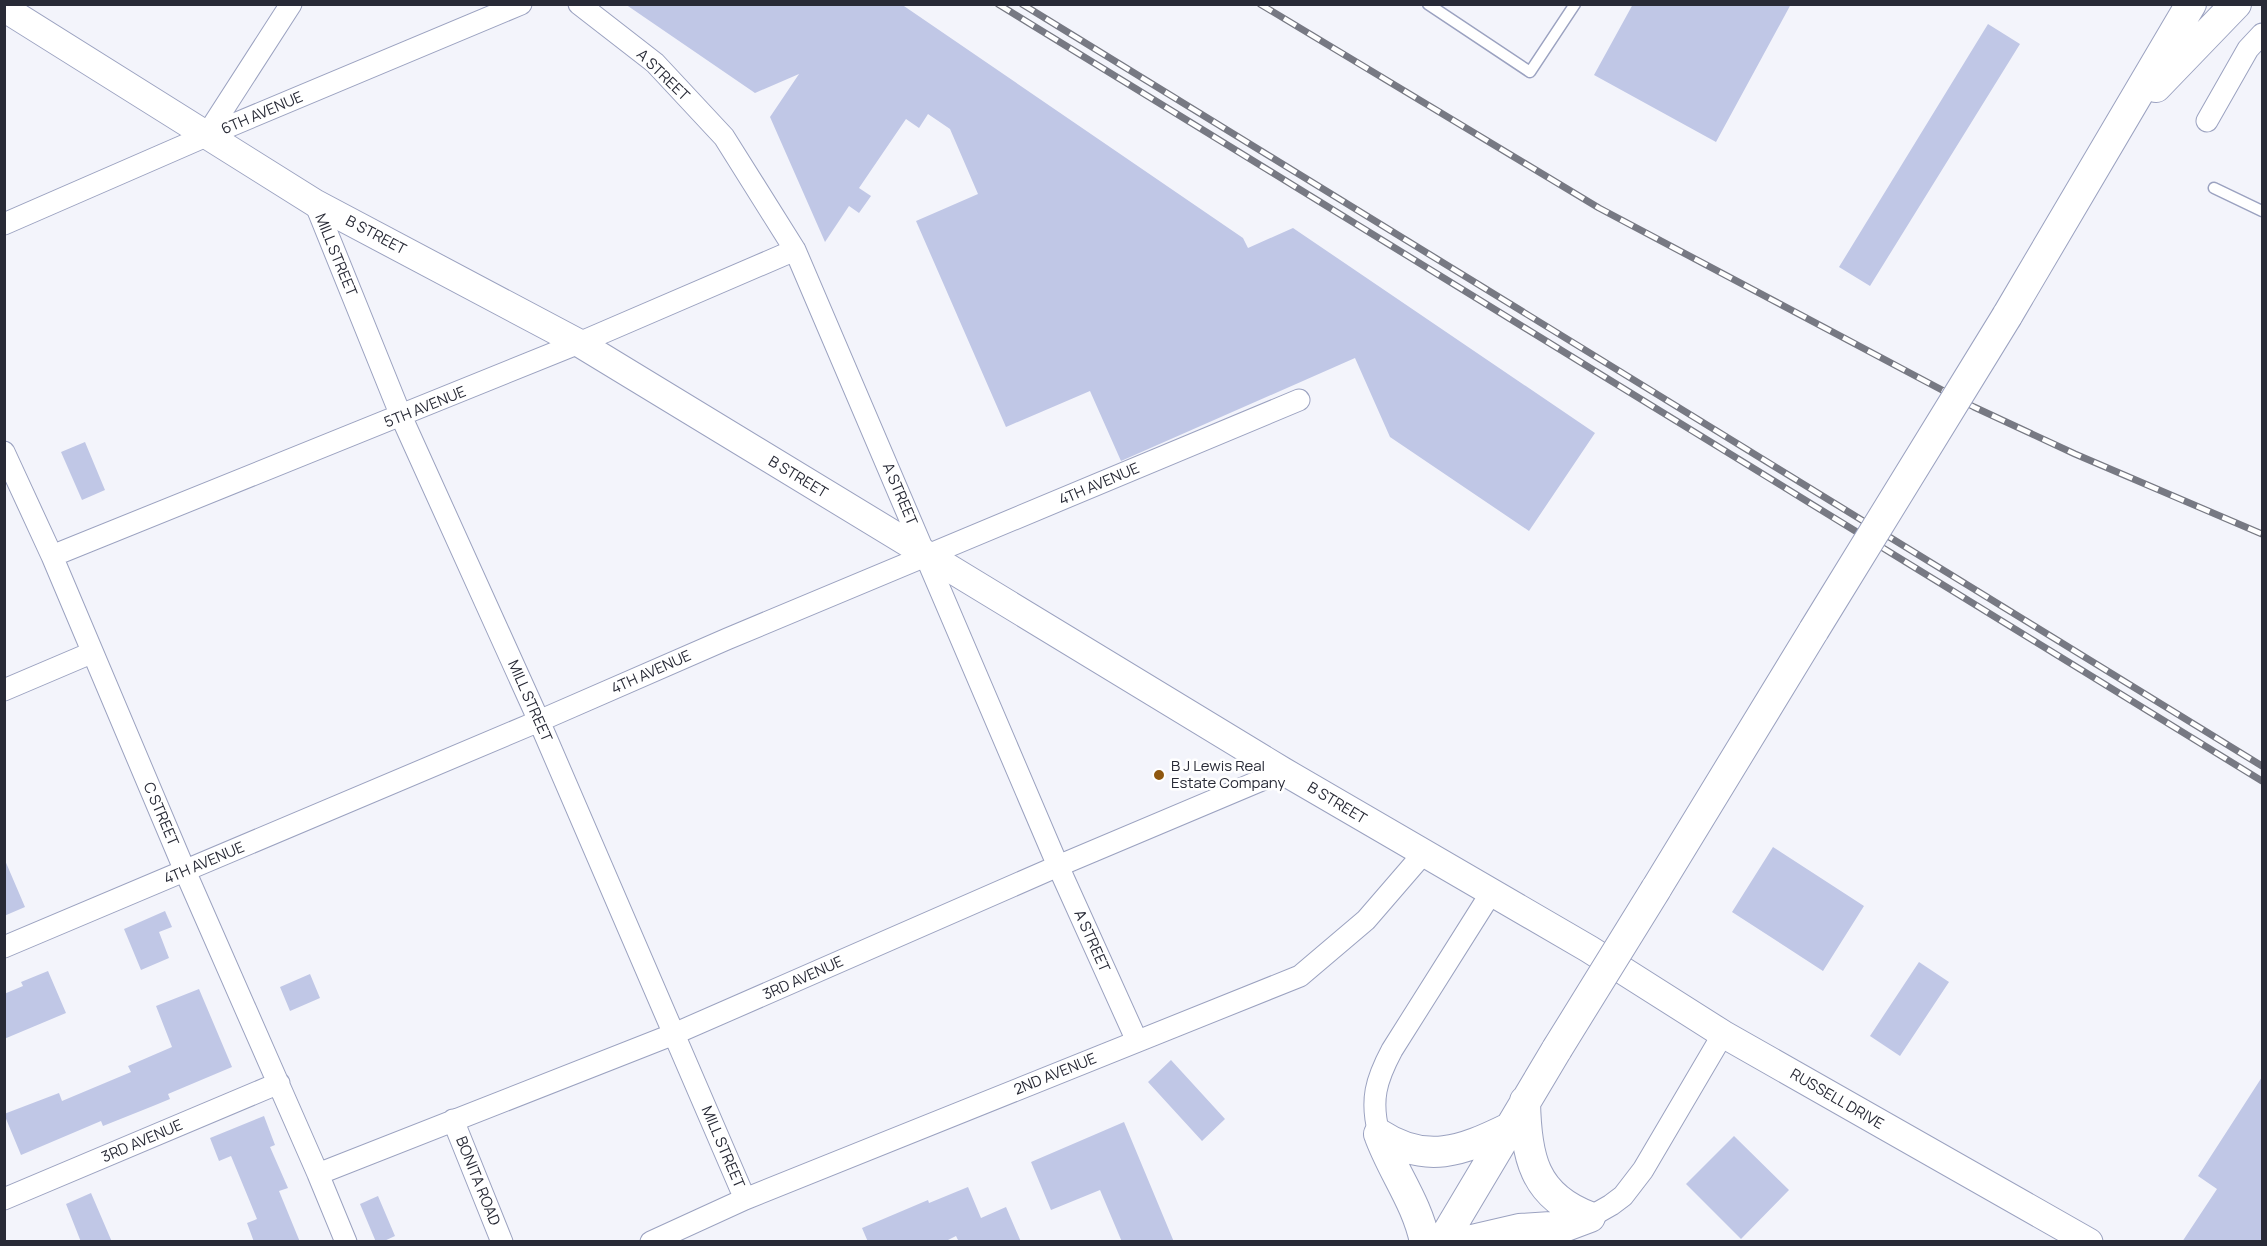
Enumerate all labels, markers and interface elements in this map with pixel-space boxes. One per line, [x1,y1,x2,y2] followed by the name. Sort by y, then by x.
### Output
[632,44,694,105] street label: A STREET
[218,86,306,139] street label: 6TH AVENUE
[310,210,363,299] street label: MILL STREET
[342,210,410,259] street label: B STREET
[381,381,469,432] street label: 5TH AVENUE
[765,451,832,503] street label: B STREET
[1055,457,1142,510] street label: 4TH AVENUE
[878,459,923,528] street label: A STREET
[607,645,694,699] street label: 4TH AVENUE
[503,657,558,745] street label: MILL STREET
[1171,755,1285,793] place label: B J Lewis Real Estate Company
[1152,768,1166,782] marker: B J Lewis Real Estate Company
[1304,777,1371,829] street label: B STREET
[139,779,184,849] street label: C STREET
[160,836,247,889] street label: 4TH AVENUE
[1069,906,1116,975] street label: A STREET
[759,950,846,1005] street label: 3RD AVENUE
[1010,1047,1099,1100] street label: 2ND AVENUE
[1787,1063,1888,1134] street label: RUSSELL DRIVE
[697,1102,750,1191] street label: MILL STREET
[98,1114,186,1167] street label: 3RD AVENUE
[451,1133,506,1229] street label: BONITA ROAD

